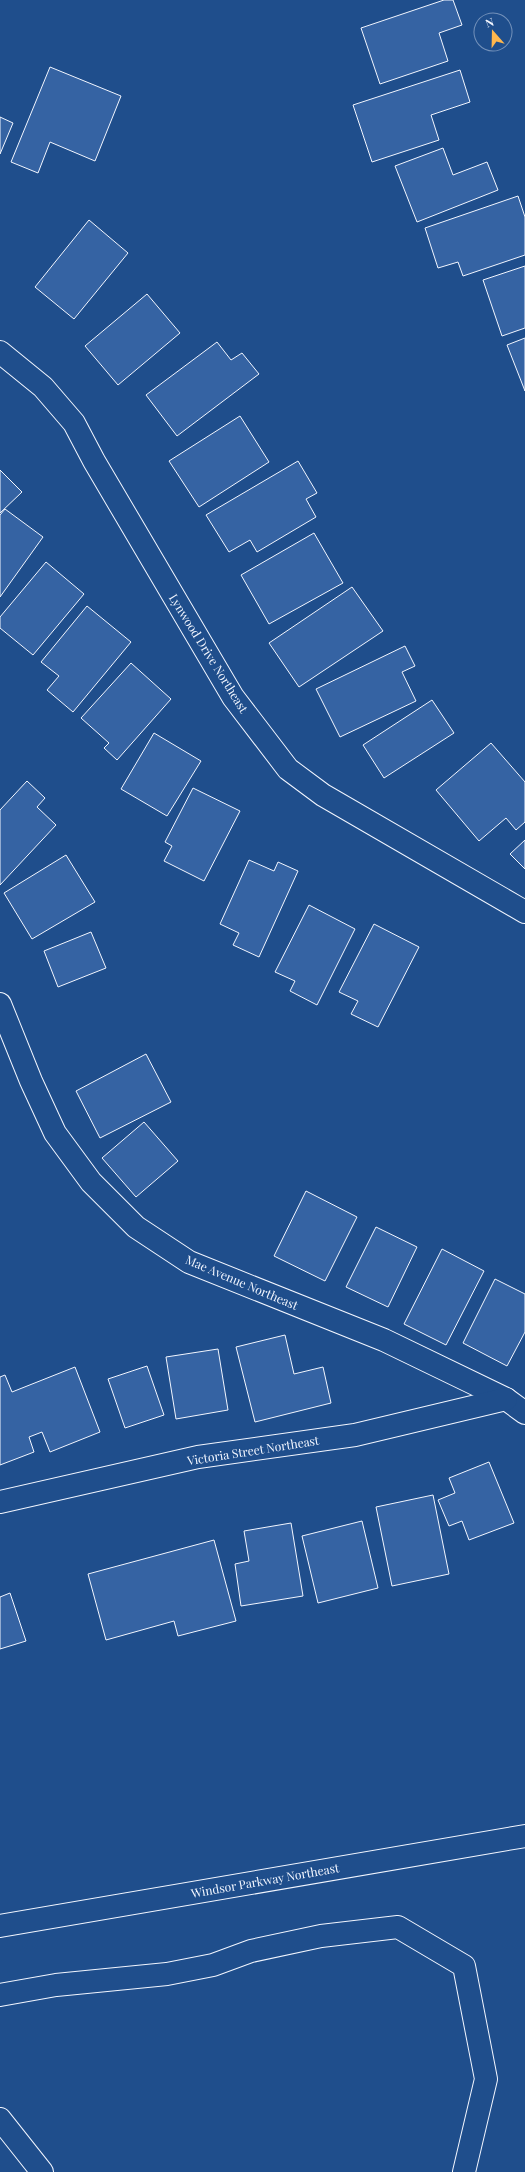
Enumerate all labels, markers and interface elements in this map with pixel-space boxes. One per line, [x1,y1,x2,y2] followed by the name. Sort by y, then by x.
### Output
[473,12,513,52] north arrow
[483,14,496,31] text: N
[166,591,253,716] street label: Lynwood Drive Northeast
[183,1251,301,1313] street label: Mae Avenue Northeast
[185,1432,321,1468] street label: Victoria Street Northeast
[189,1859,341,1901] street label: Windsor Parkway Northeast

